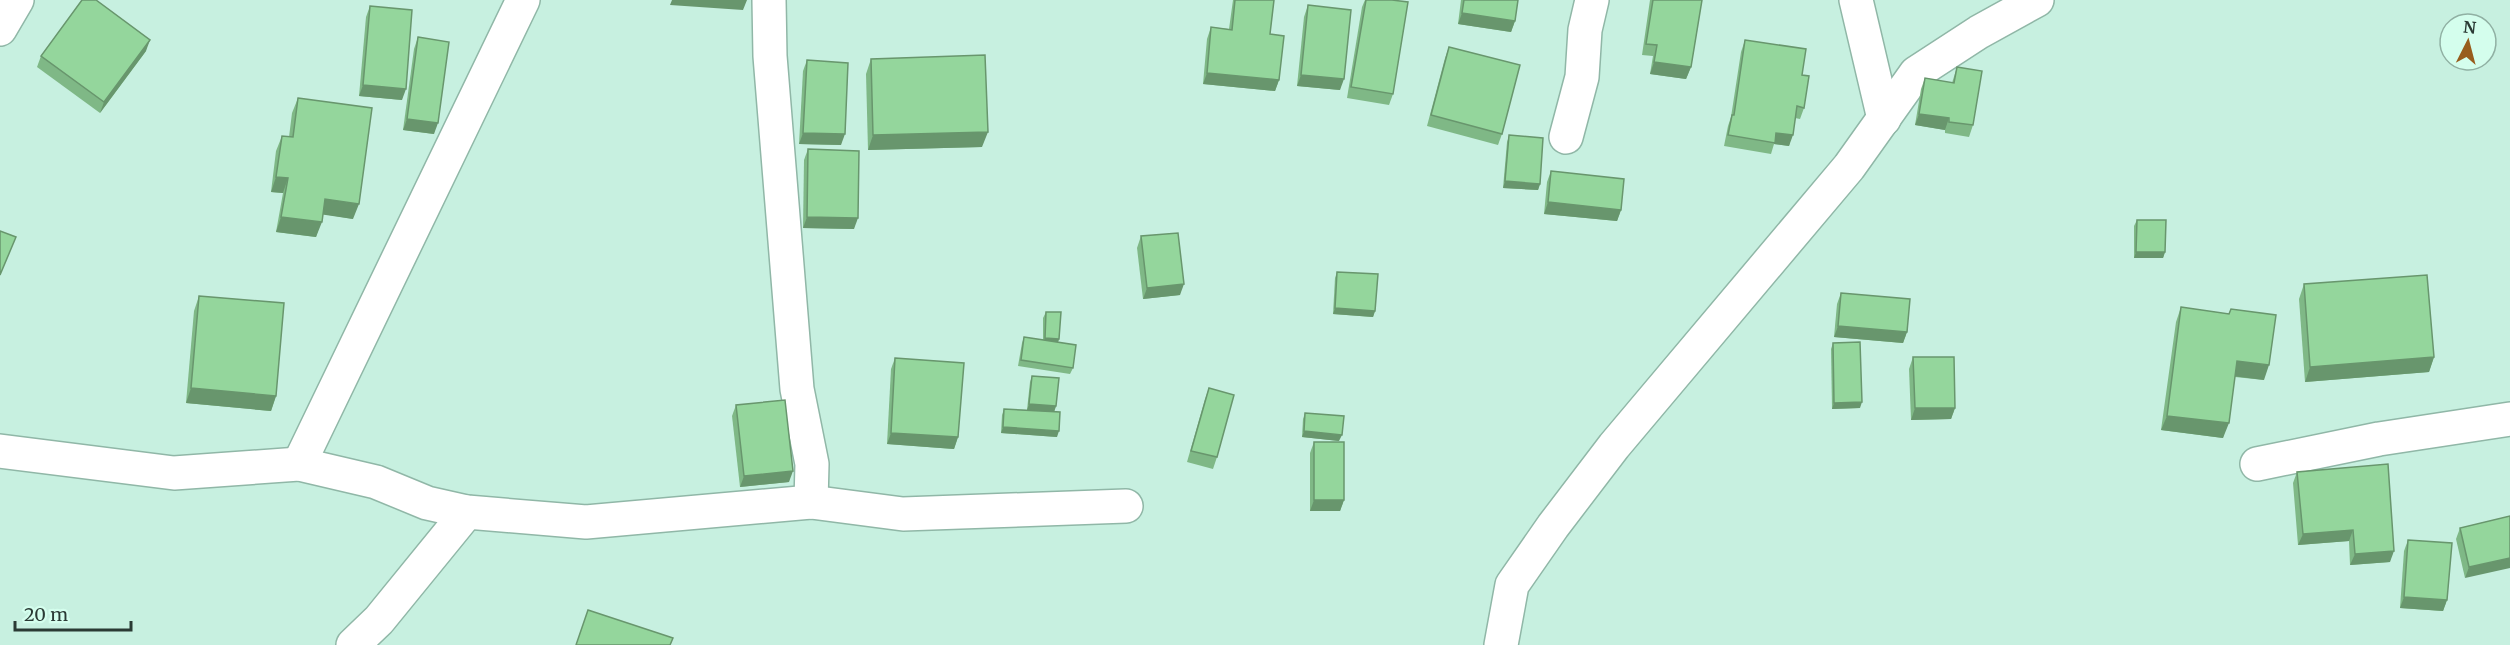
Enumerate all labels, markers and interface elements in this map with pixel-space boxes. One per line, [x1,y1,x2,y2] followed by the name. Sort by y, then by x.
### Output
[2438,12,2498,72] north arrow
[2462,16,2477,38] text: N
[15,594,130,632] scale bar
[24,603,68,626] text: 20 m

